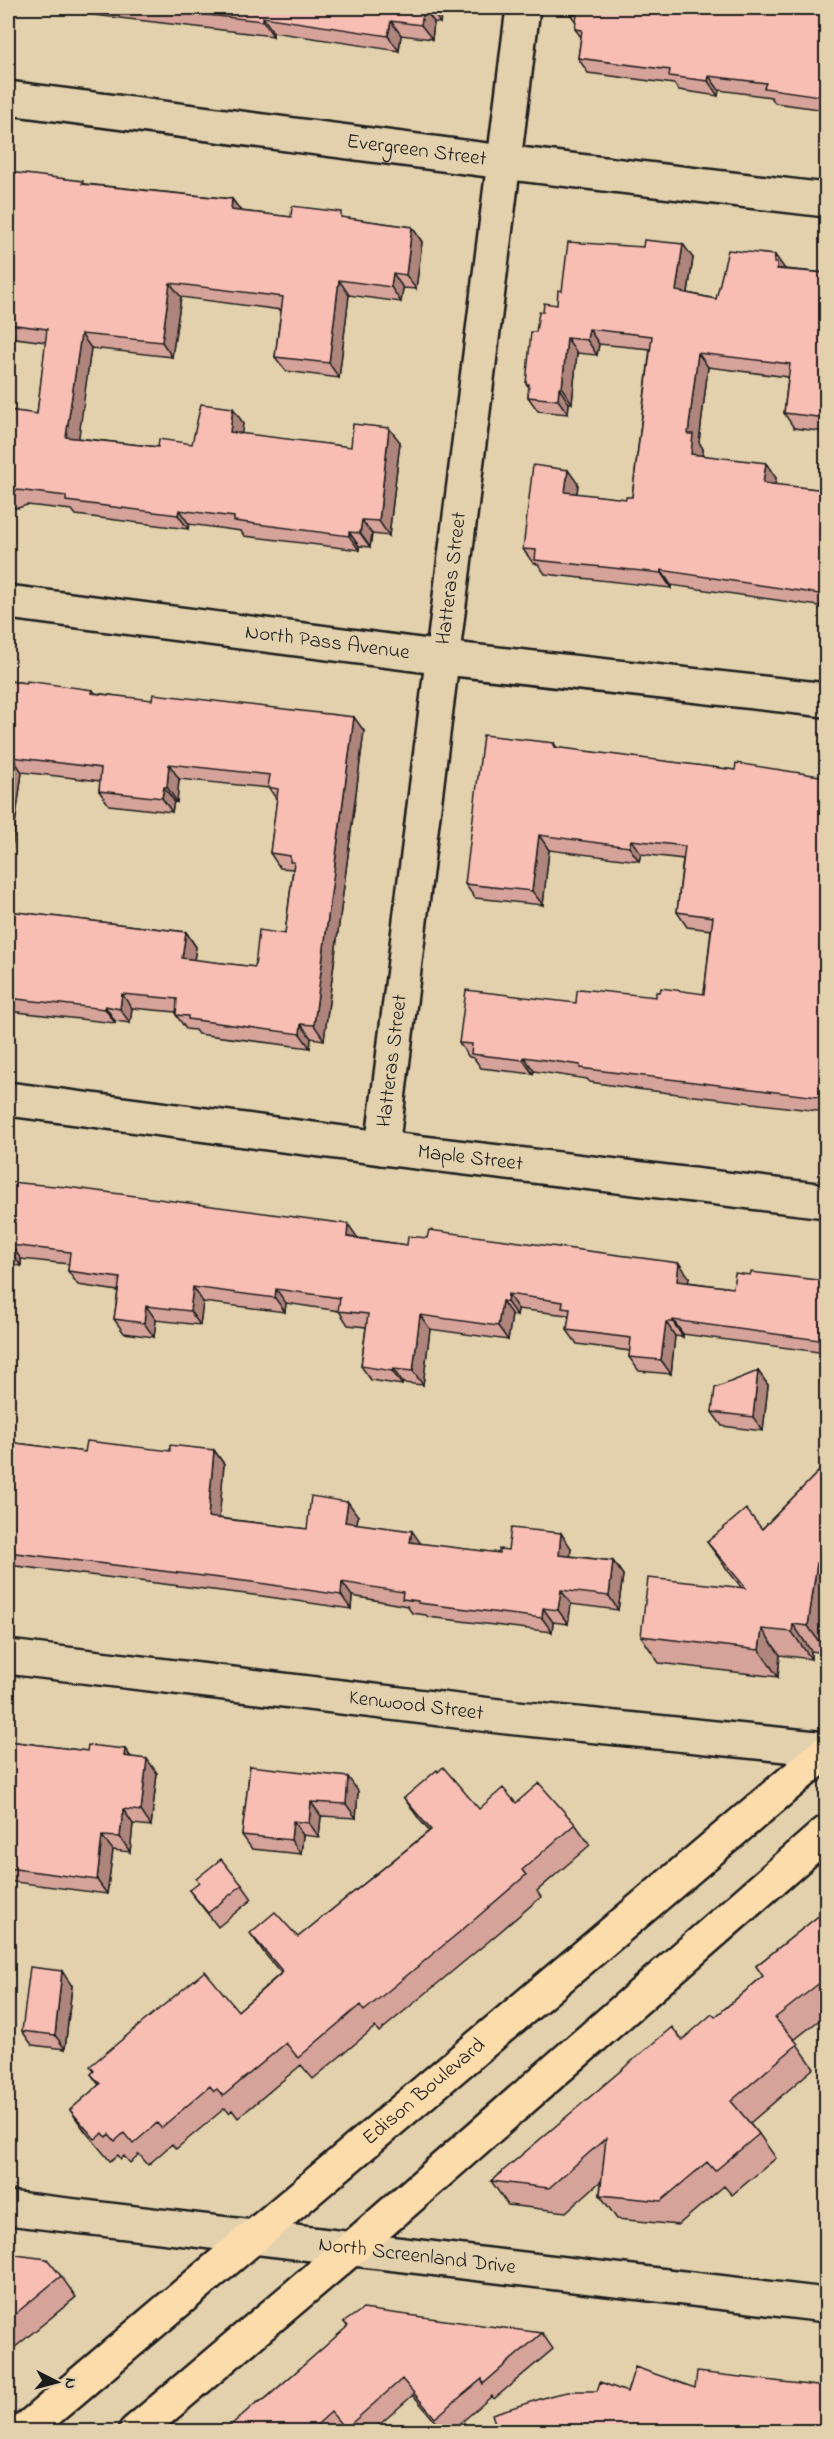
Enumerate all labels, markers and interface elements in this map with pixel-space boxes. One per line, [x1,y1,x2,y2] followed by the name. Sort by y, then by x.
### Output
[345,127,488,175] street label: Evergreen Street
[429,510,475,647] street label: Hatteras Street
[243,618,412,669] street label: North Pass Avenue
[370,992,416,1129] street label: Hatteras Street
[416,1137,525,1180] street label: Maple Street
[347,1683,485,1729] street label: Kenwood Street
[356,2031,493,2153] street label: Edison Boulevard
[317,2230,518,2283] street label: North Screenland Drive
[27,2352,87,2412] north arrow
[57,2377,82,2390] text: N

